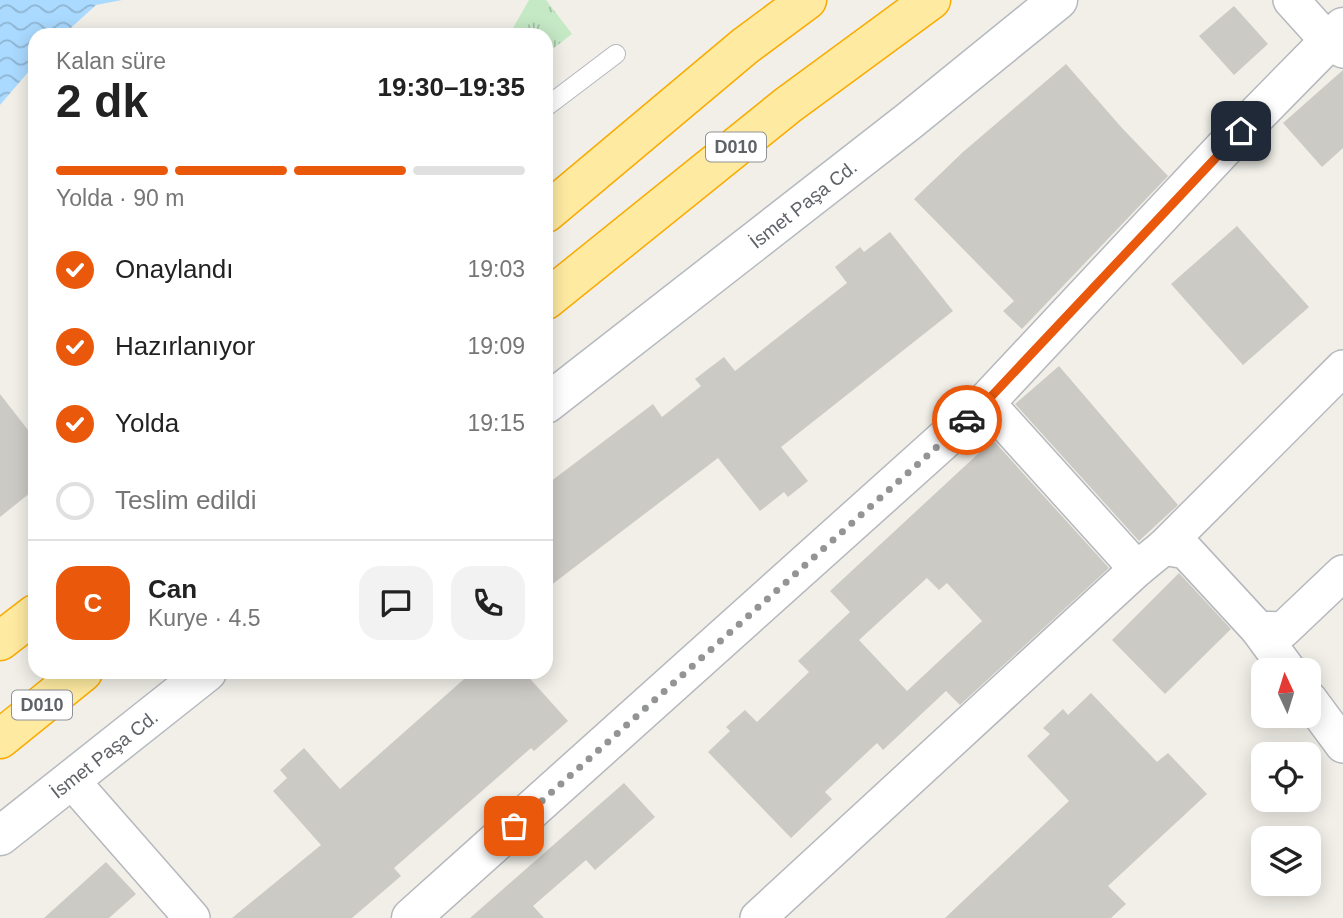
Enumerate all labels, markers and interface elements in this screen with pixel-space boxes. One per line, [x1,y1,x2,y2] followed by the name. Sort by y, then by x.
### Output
[56,48,166,74] text: Kalan süre
[378,72,525,102] text: 19:30–19:35
[56,75,148,127] text: 2 dk
[1211,101,1271,161] pin
[1222,112,1260,150] icon: home
[706,132,766,162] road number: D010
[746,156,861,253] street label: İsmet Paşa Cd.
[56,185,184,211] text: Yolda · 90 m
[56,251,94,289] icon: check
[115,254,234,284] text: Onaylandı
[467,256,525,282] text: 19:03
[56,328,94,366] icon: check
[115,331,255,361] text: Hazırlanıyor
[467,333,525,359] text: 19:09
[932,385,1002,455] courier
[948,401,986,439] icon: car
[56,405,94,443] icon: check
[115,408,179,438] text: Yolda
[467,410,525,436] text: 19:15
[115,485,257,515] text: Teslim edildi
[359,566,433,640] button: chat
[451,566,525,640] button: phone
[148,574,197,604] text: Can
[84,588,102,618] text: C
[148,605,261,631] text: Kurye · 4.5
[1251,658,1321,728] north arrow
[1251,658,1321,896] map controls
[12,690,72,720] road number: D010
[47,706,162,803] street label: İsmet Paşa Cd.
[1251,742,1321,812] button: locate
[484,796,544,856] pin
[495,807,533,845] icon: bag
[1251,826,1321,896] button: layers

